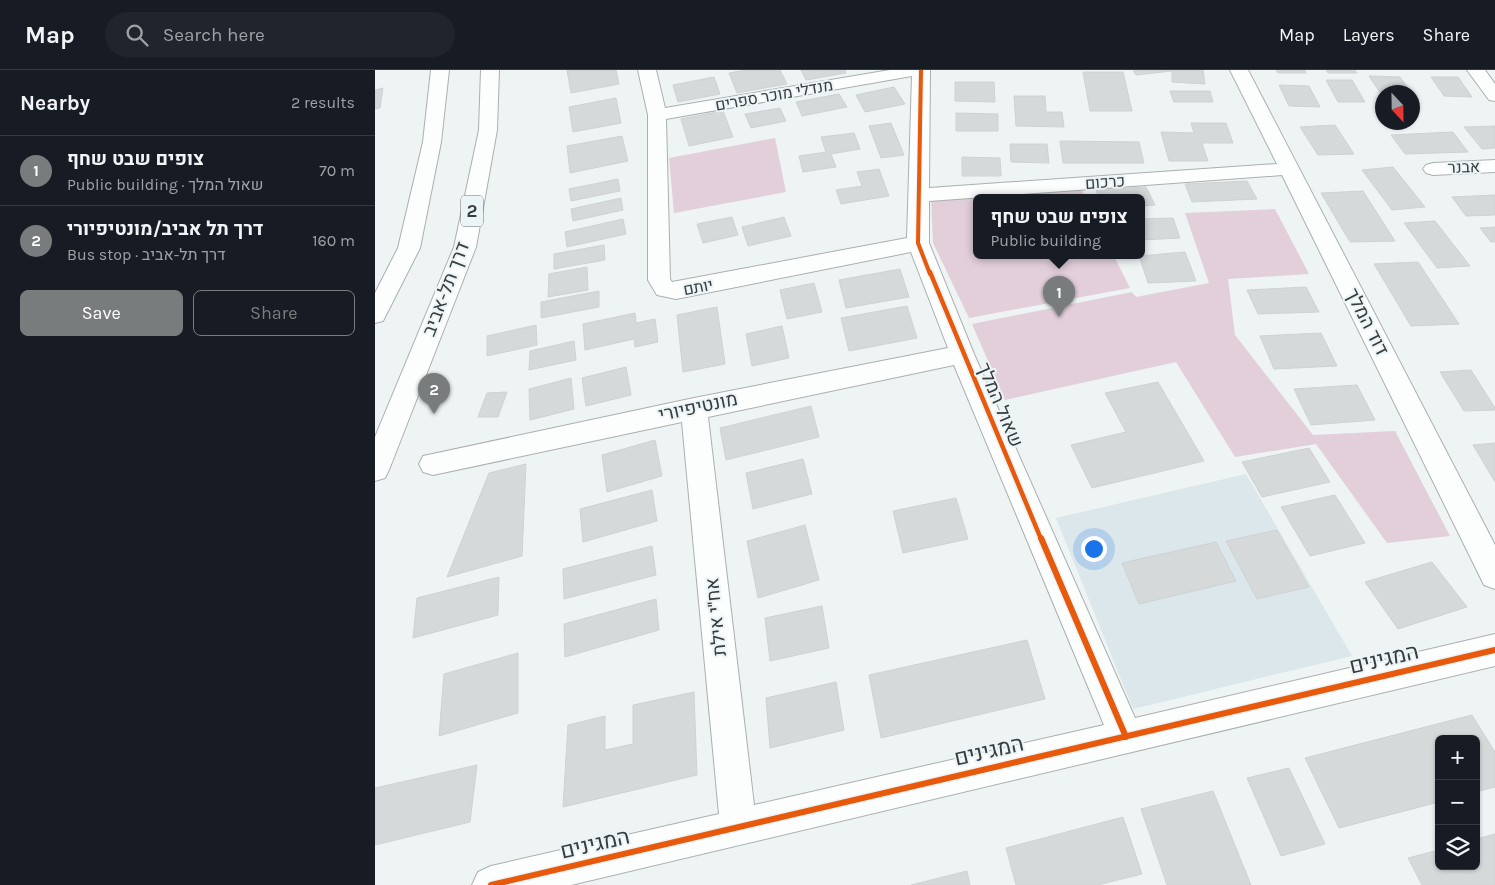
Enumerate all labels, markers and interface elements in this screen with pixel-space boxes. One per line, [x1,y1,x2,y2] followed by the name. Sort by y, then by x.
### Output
[105,12,455,57] search box
[25,21,75,49] text: Map
[123,21,151,49] icon: search
[163,24,265,46] text: Search here
[1279,24,1315,46] text: Map
[1343,24,1395,46] text: Layers
[1423,24,1470,46] text: Share
[714,75,834,115] street label: מנדלי מוכר ספרים
[1375,85,1420,130] north arrow
[20,91,90,115] text: Nearby
[291,93,355,112] text: 2 results
[67,148,204,170] text: צופים שבט שחף
[1448,157,1480,177] street label: אבנר
[33,161,39,180] text: 1
[319,161,355,180] text: 70 m
[1084,171,1126,193] street label: כרכום
[67,175,264,194] text: Public building · שאול המלך
[973,194,1145,259] popup
[461,195,483,226] road number: 2
[990,206,1128,228] text: צופים שבט שחף
[67,218,264,240] text: דרך תל אביב/מונטיפיורי
[31,231,41,250] text: 2
[312,231,355,250] text: 160 m
[990,231,1101,250] text: Public building
[418,239,474,339] street label: דרך תל-אביב
[67,245,225,264] text: Bus stop · דרך תל-אביב
[682,275,714,299] street label: יותם
[1043,276,1075,317] pin: 1
[1341,285,1393,359] street label: דוד המלך
[20,290,183,336] button: Save
[193,290,355,336] button: Share
[972,359,1028,451] street label: שאול המלך
[418,373,450,414] pin: 2
[656,388,740,426] street label: מונטיפיורי
[1081,536,1107,562] your location
[701,577,731,657] street label: אח''י אילת
[1347,638,1421,680] street label: המגינים
[952,730,1026,772] street label: המגינים
[1435,735,1480,870] map controls
[1435,735,1480,780] button: +
[1435,780,1480,825] button: −
[558,823,632,865] street label: המגינים
[1435,825,1480,870] button: layers

